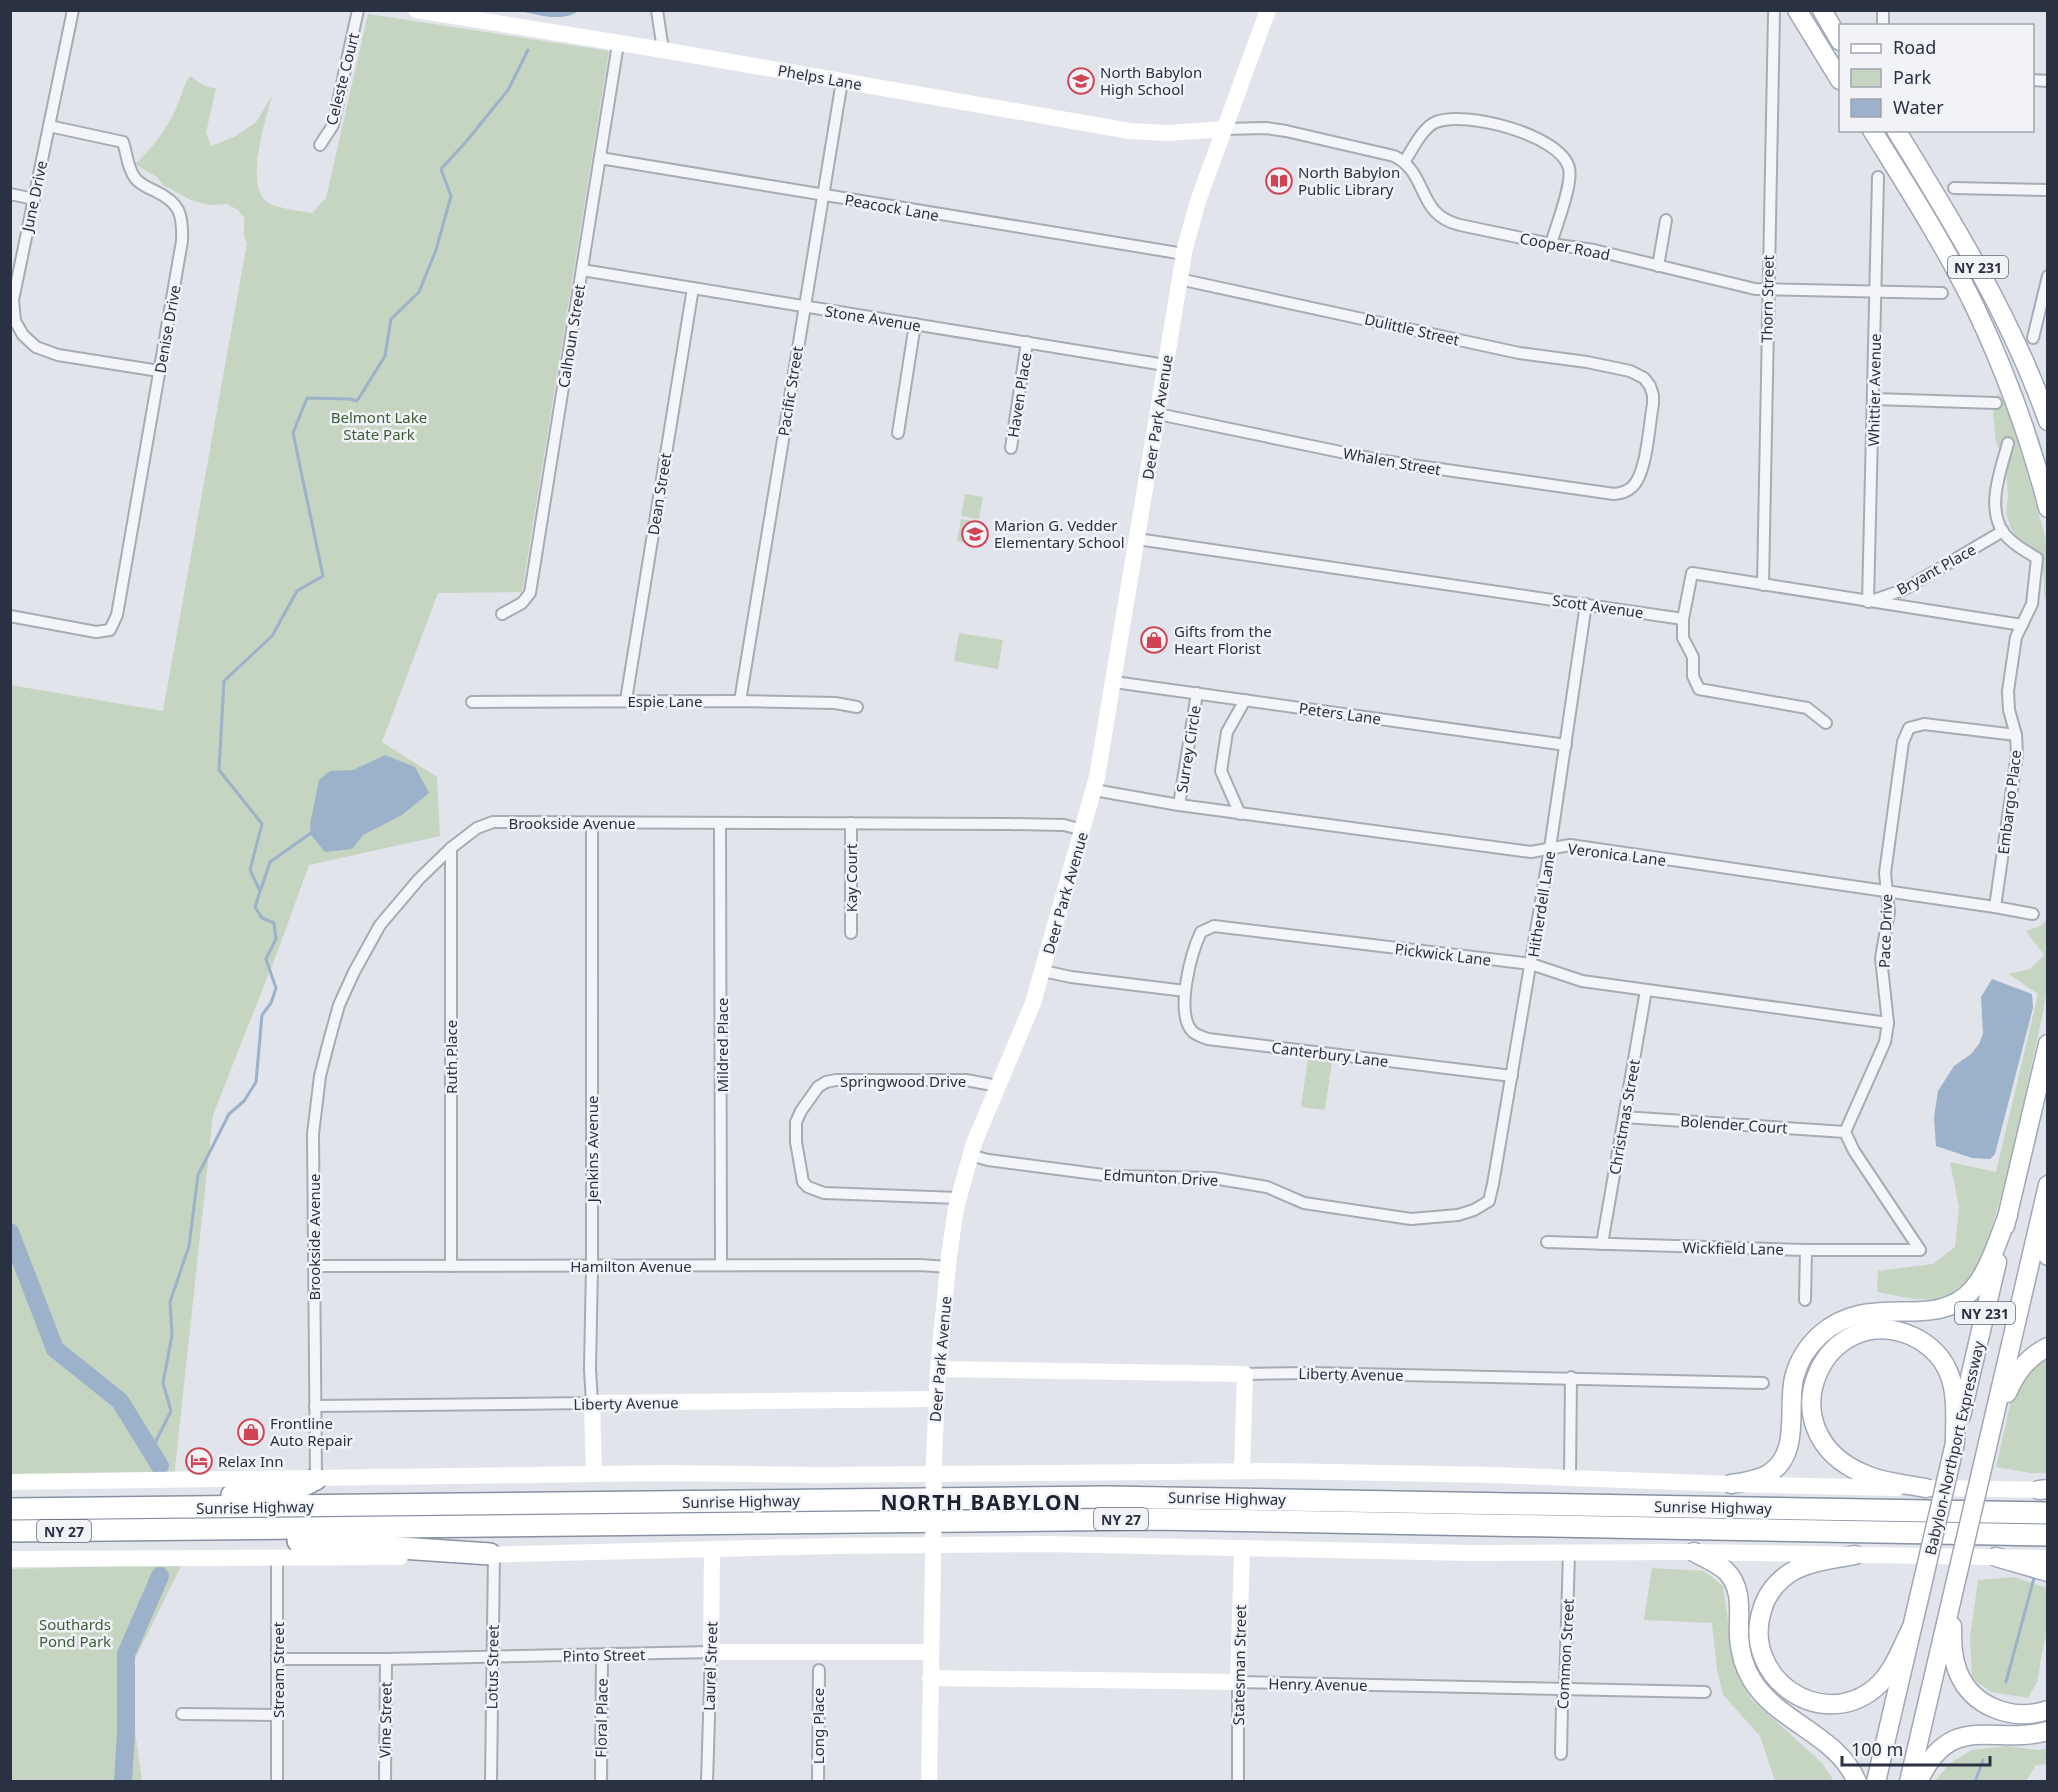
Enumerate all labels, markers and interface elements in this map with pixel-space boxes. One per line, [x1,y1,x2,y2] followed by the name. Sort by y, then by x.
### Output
[1839,24,2034,132] legend
[321,30,363,127] street label: Celeste Court
[1893,35,1936,59] text: Road
[776,60,864,94] street label: Phelps Lane
[1100,62,1202,99] place label: North Babylon High School
[1893,65,1931,89] text: Park
[1066,66,1096,96] school or university icon: North Babylon High School
[1893,95,1944,119] text: Water
[16,159,51,235] street label: June Drive
[1298,162,1400,199] place label: North Babylon Public Library
[1264,166,1294,196] library icon: North Babylon Public Library
[843,189,941,225] street label: Peacock Lane
[1518,227,1612,265] street label: Cooper Road
[1756,254,1778,343] street label: Thorn Street
[1948,256,2008,278] road number: NY 231
[553,282,589,389] street label: Calhoun Street
[149,283,185,375] street label: Denise Drive
[824,301,922,335] street label: Stone Avenue
[1363,308,1462,350] street label: Dulittle Street
[1863,333,1885,447] street label: Whittier Avenue
[773,344,807,437] street label: Pacific Street
[1002,351,1036,439] street label: Haven Place
[1137,353,1177,481] street label: Deer Park Avenue
[331,407,427,444] park label: Belmont Lake State Park
[1342,443,1443,480] street label: Whalen Street
[643,451,675,536] street label: Dean Street
[994,515,1125,552] place label: Marion G. Vedder Elementary School
[960,519,990,549] school or university icon: Marion G. Vedder Elementary School
[1893,539,1979,599] street label: Bryant Place
[1551,590,1645,622] street label: Scott Avenue
[1174,621,1272,658] place label: Gifts from the Heart Florist
[1139,625,1169,655] shop icon: Gifts from the Heart Florist
[628,691,703,711] street label: Espie Lane
[1298,697,1382,729] street label: Peters Lane
[1171,704,1205,794] street label: Surrey Circle
[1993,749,2025,855] street label: Embargo Place
[508,813,636,833] street label: Brookside Avenue
[1038,830,1092,956] street label: Deer Park Avenue
[1567,838,1667,870] street label: Veronica Lane
[841,843,861,912] street label: Kay Court
[1523,849,1559,959] street label: Hitherdell Lane
[1874,894,1896,968] street label: Pace Drive
[1394,938,1492,970] street label: Pickwick Lane
[712,997,732,1093] street label: Mildred Place
[441,1020,461,1094] street label: Ruth Place
[1270,1037,1390,1071] street label: Canterbury Lane
[1604,1057,1644,1176] street label: Christmas Street
[840,1071,966,1091] street label: Springwood Drive
[582,1096,602,1204] street label: Jenkins Avenue
[1680,1110,1789,1138] street label: Bolender Court
[1103,1164,1219,1190] street label: Edmunton Drive
[304,1173,324,1301] street label: Brookside Avenue
[1682,1237,1784,1259] street label: Wickfield Lane
[570,1256,692,1276] street label: Hamilton Avenue
[925,1295,955,1423] street label: Deer Park Avenue
[1955,1302,2015,1324] road number: NY 231
[1920,1339,1988,1557] street label: Babylon-Northport Expressway
[1298,1363,1404,1385] street label: Liberty Avenue
[573,1392,679,1414] street label: Liberty Avenue
[270,1413,353,1450] place label: Frontline Auto Repair
[236,1417,266,1447] shop icon: Frontline Auto Repair
[184,1446,214,1476] hotel icon: Relax Inn
[218,1451,284,1471] place label: Relax Inn
[1168,1487,1286,1509] street label: Sunrise Highway
[880,1488,1082,1516] district label: NORTH BABYLON
[682,1490,800,1512] street label: Sunrise Highway
[196,1496,314,1518] street label: Sunrise Highway
[1654,1496,1772,1518] street label: Sunrise Highway
[1094,1508,1148,1530] road number: NY 27
[37,1520,91,1542] road number: NY 27
[1552,1598,1578,1710] street label: Common Street
[1228,1604,1250,1725] street label: Statesman Street
[39,1614,111,1651] park label: Southards Pond Park
[698,1620,722,1711] street label: Laurel Street
[268,1621,288,1718] street label: Stream Street
[481,1624,503,1709] street label: Lotus Street
[563,1644,646,1666] street label: Pinto Street
[1268,1673,1368,1695] street label: Henry Avenue
[590,1678,612,1758] street label: Floral Place
[374,1681,396,1758] street label: Vine Street
[808,1688,828,1764] street label: Long Place
[1842,1729,1990,1767] scale bar
[1851,1737,1903,1761] text: 100 m

